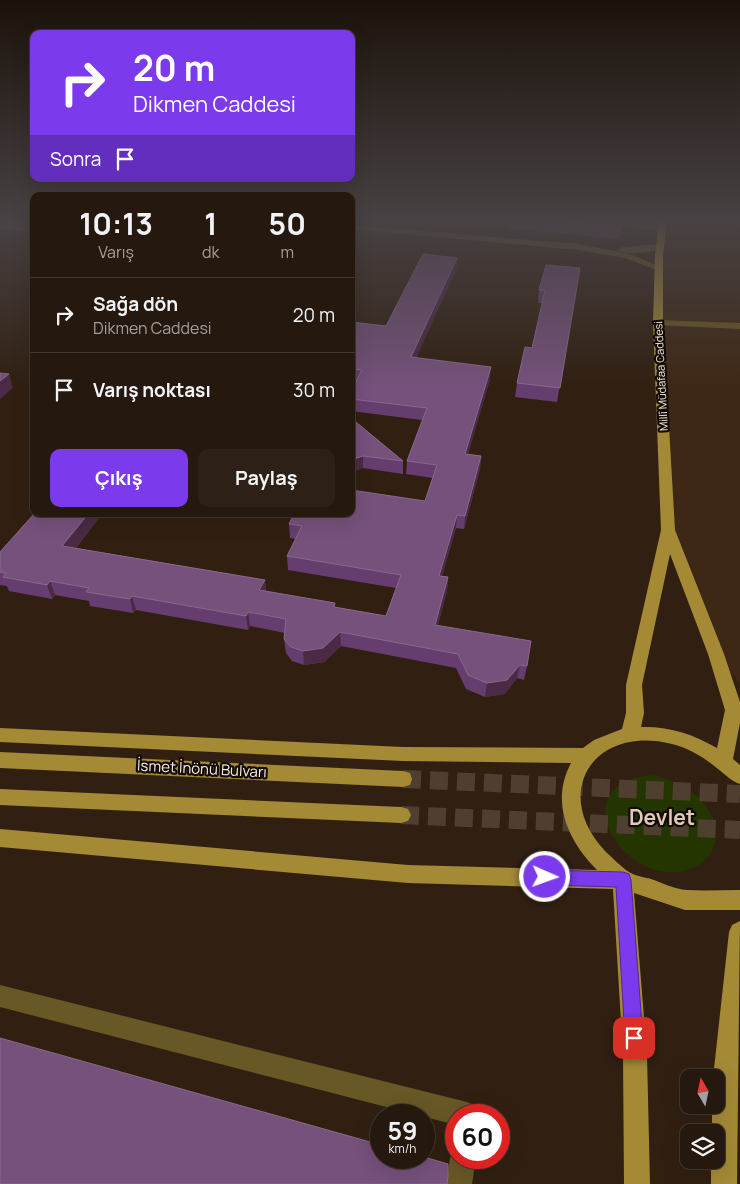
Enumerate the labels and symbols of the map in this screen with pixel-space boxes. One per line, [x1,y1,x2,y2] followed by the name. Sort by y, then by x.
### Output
[650,321,671,431] street label: Millî Müdafaa Caddesi
[137,755,267,782] street label: İsmet İnönü Bulvarı
[629,803,695,831] district label: Devlet
[518,850,570,902] position arrow
[613,1017,655,1059] pin
[680,1069,725,1114] north arrow
[445,1104,510,1169] speed limit sign: 60

